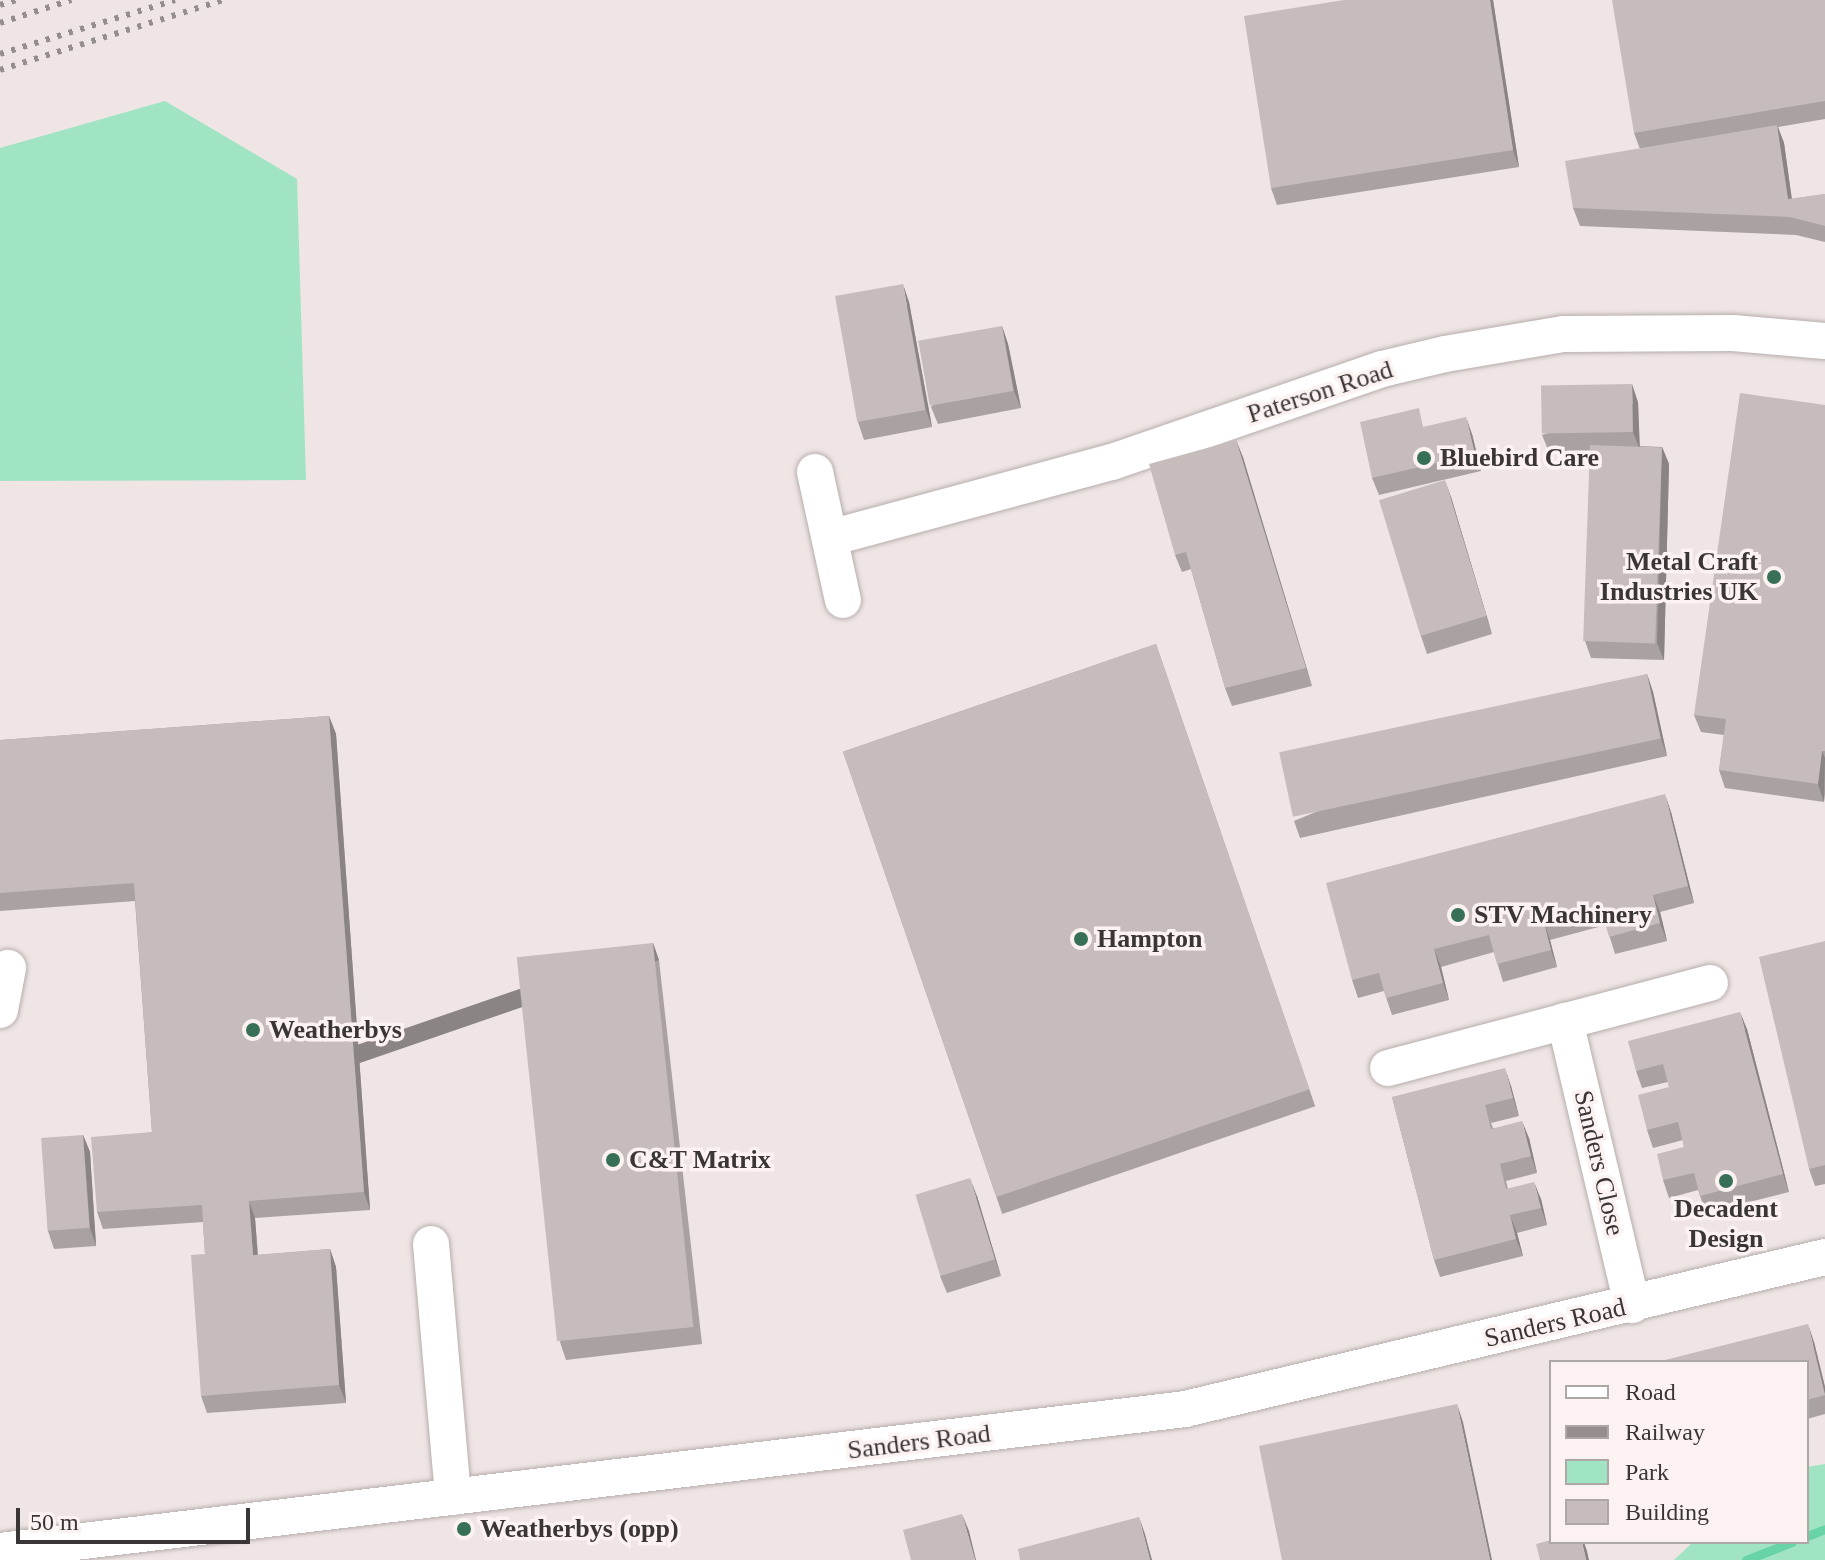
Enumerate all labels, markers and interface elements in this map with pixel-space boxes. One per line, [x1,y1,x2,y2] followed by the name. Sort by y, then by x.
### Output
[1243,354,1397,430] street label: Paterson Road
[1440,442,1599,474] place label: Bluebird Care
[1415,449,1433,467] marker: Bluebird Care
[1600,546,1758,608] place label: Metal Craft Industries UK
[1765,568,1783,586] marker: Metal Craft Industries UK
[1474,899,1652,931] place label: STV Machinery
[1449,906,1467,924] marker: STV Machinery
[1097,923,1202,955] place label: Hampton
[1072,930,1090,948] marker: Hampton
[269,1014,402,1046] place label: Weatherbys
[244,1021,262,1039] marker: Weatherbys
[1567,1087,1631,1239] street label: Sanders Close
[629,1144,771,1176] place label: C&T Matrix
[604,1151,622,1169] marker: C&T Matrix
[1717,1172,1735,1190] marker: Decadent Design
[1674,1193,1778,1254] place label: Decadent Design
[1481,1292,1629,1354] street label: Sanders Road
[1549,1360,1809,1544] legend
[1625,1379,1676,1405] text: Road
[846,1418,992,1466] street label: Sanders Road
[1625,1419,1705,1445] text: Railway
[1625,1459,1669,1485] text: Park
[20,1492,254,1542] scale bar
[1625,1499,1709,1525] text: Building
[30,1509,79,1535] text: 50 m
[480,1513,679,1545] place label: Weatherbys (opp)
[455,1520,473,1538] marker: Weatherbys (opp)

